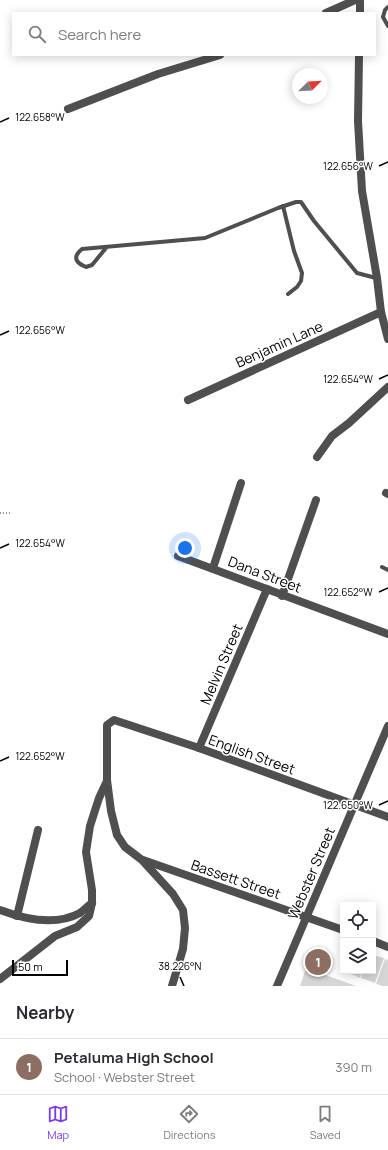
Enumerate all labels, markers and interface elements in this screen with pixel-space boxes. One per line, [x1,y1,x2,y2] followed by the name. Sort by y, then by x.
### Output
[12,12,376,56] search box
[26,23,48,45] icon: search
[58,24,141,45] text: Search here
[292,68,328,104] north arrow
[15,110,65,124] text: 122.658°W
[323,159,374,173] text: 122.656°W
[232,316,326,372] street label: Benjamin Lane
[15,323,66,337] text: 122.656°W
[323,372,373,386] text: 122.654°W
[15,536,65,550] text: 122.654°W
[175,538,195,558] your location
[226,551,305,597] street label: Dana Street
[323,585,373,599] text: 122.652°W
[195,620,247,707] street label: Melvin Street
[206,730,298,779] street label: English Street
[15,749,65,763] text: 122.652°W
[323,798,374,812] text: 122.650°W
[283,824,339,922] street label: Webster Street
[189,855,284,903] street label: Bassett Street
[340,902,376,974] map controls
[340,902,376,938] button: locate
[340,938,376,974] button: layers
[305,947,331,977] pin: 1
[12,958,68,977] scale bar
[18,959,43,974] text: 50 m
[159,959,202,973] text: 38.226°N
[16,1001,74,1024] text: Nearby
[54,1047,214,1068] text: Petaluma High School
[26,1058,32,1076] text: 1
[335,1058,372,1076] text: 390 m
[54,1068,195,1086] text: School · Webster Street
[47,1103,69,1142] tab: Map
[163,1103,216,1142] tab: Directions
[310,1103,341,1142] tab: Saved

